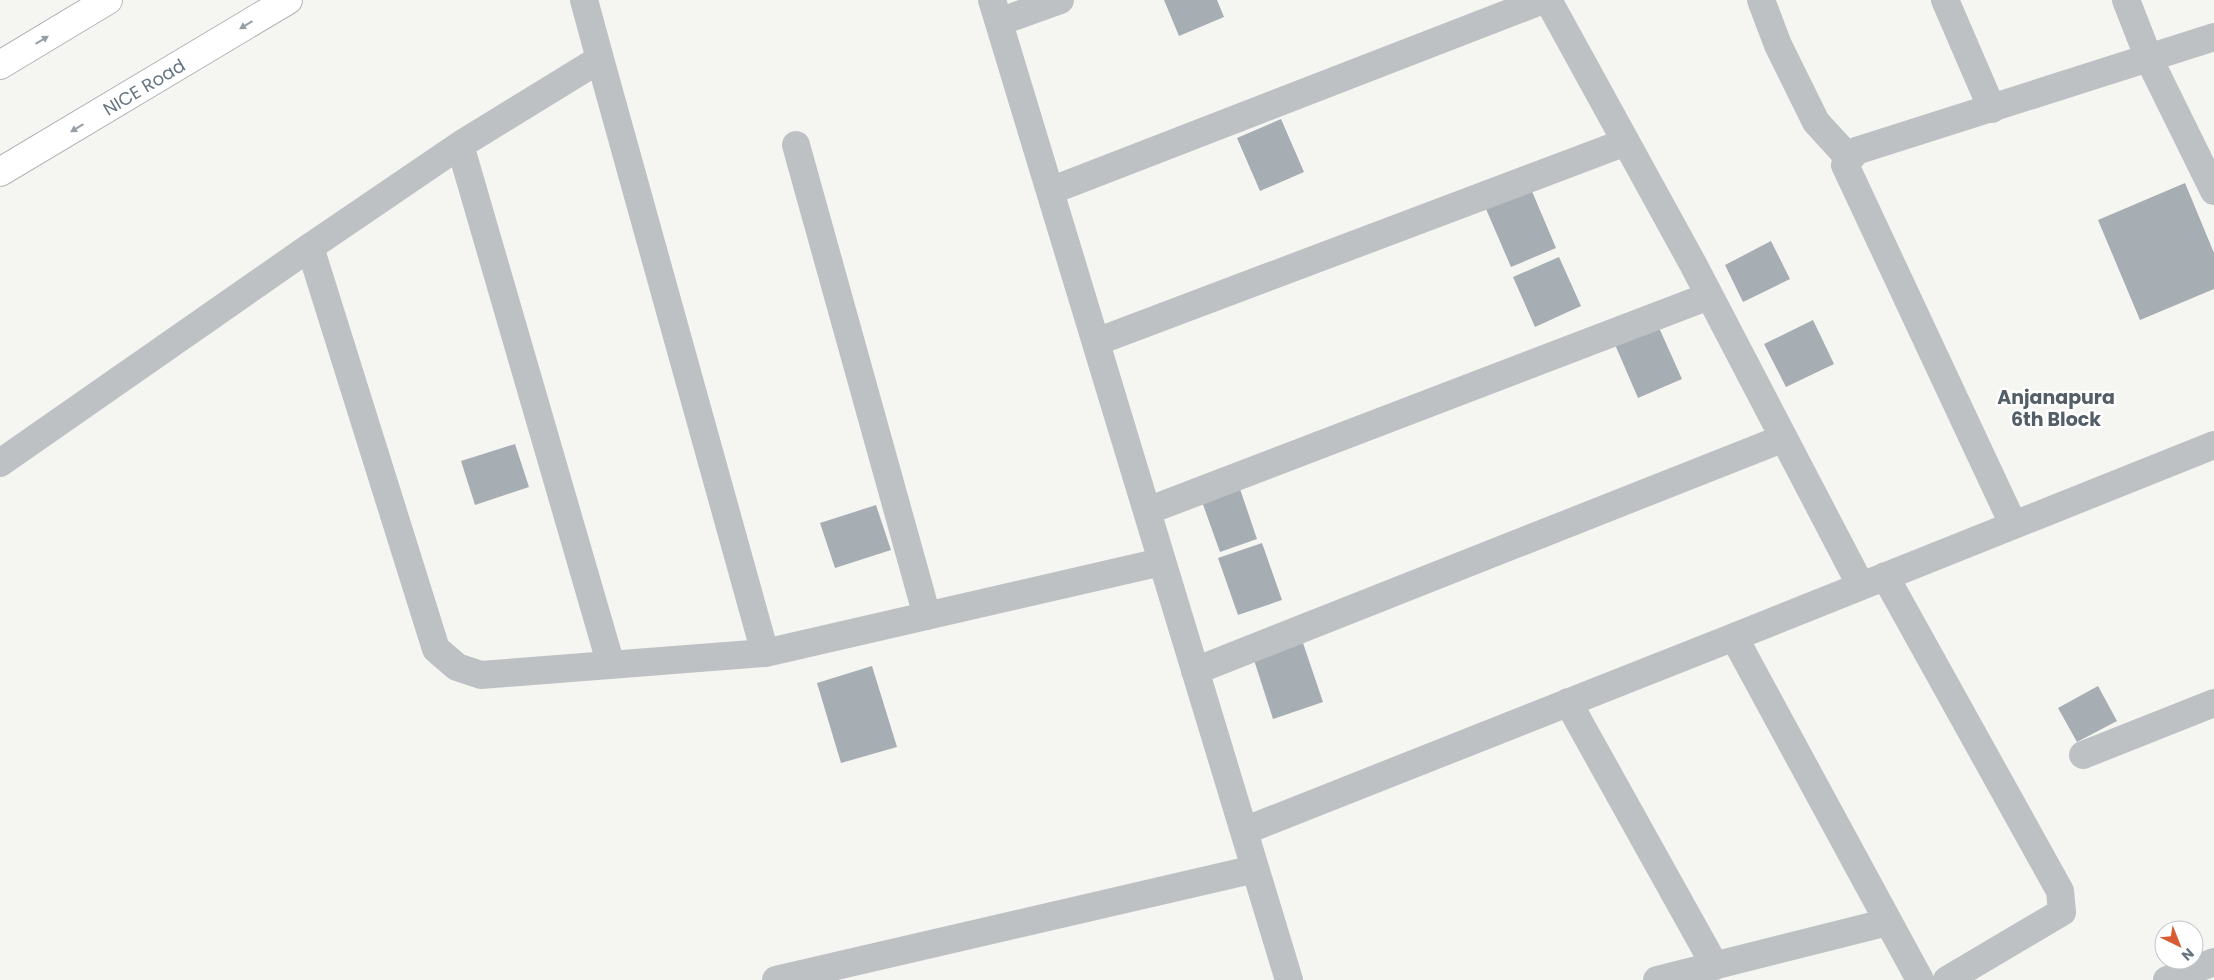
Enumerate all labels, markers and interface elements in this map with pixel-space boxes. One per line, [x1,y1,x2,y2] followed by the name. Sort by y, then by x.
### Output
[239,21,252,30] one-way arrow
[35,35,48,44] one-way arrow
[98,53,190,121] street label: NICE Road
[70,123,83,132] one-way arrow
[1997,384,2115,433] district label: Anjanapura 6th Block
[2154,920,2204,970] north arrow
[2177,944,2199,965] text: N

